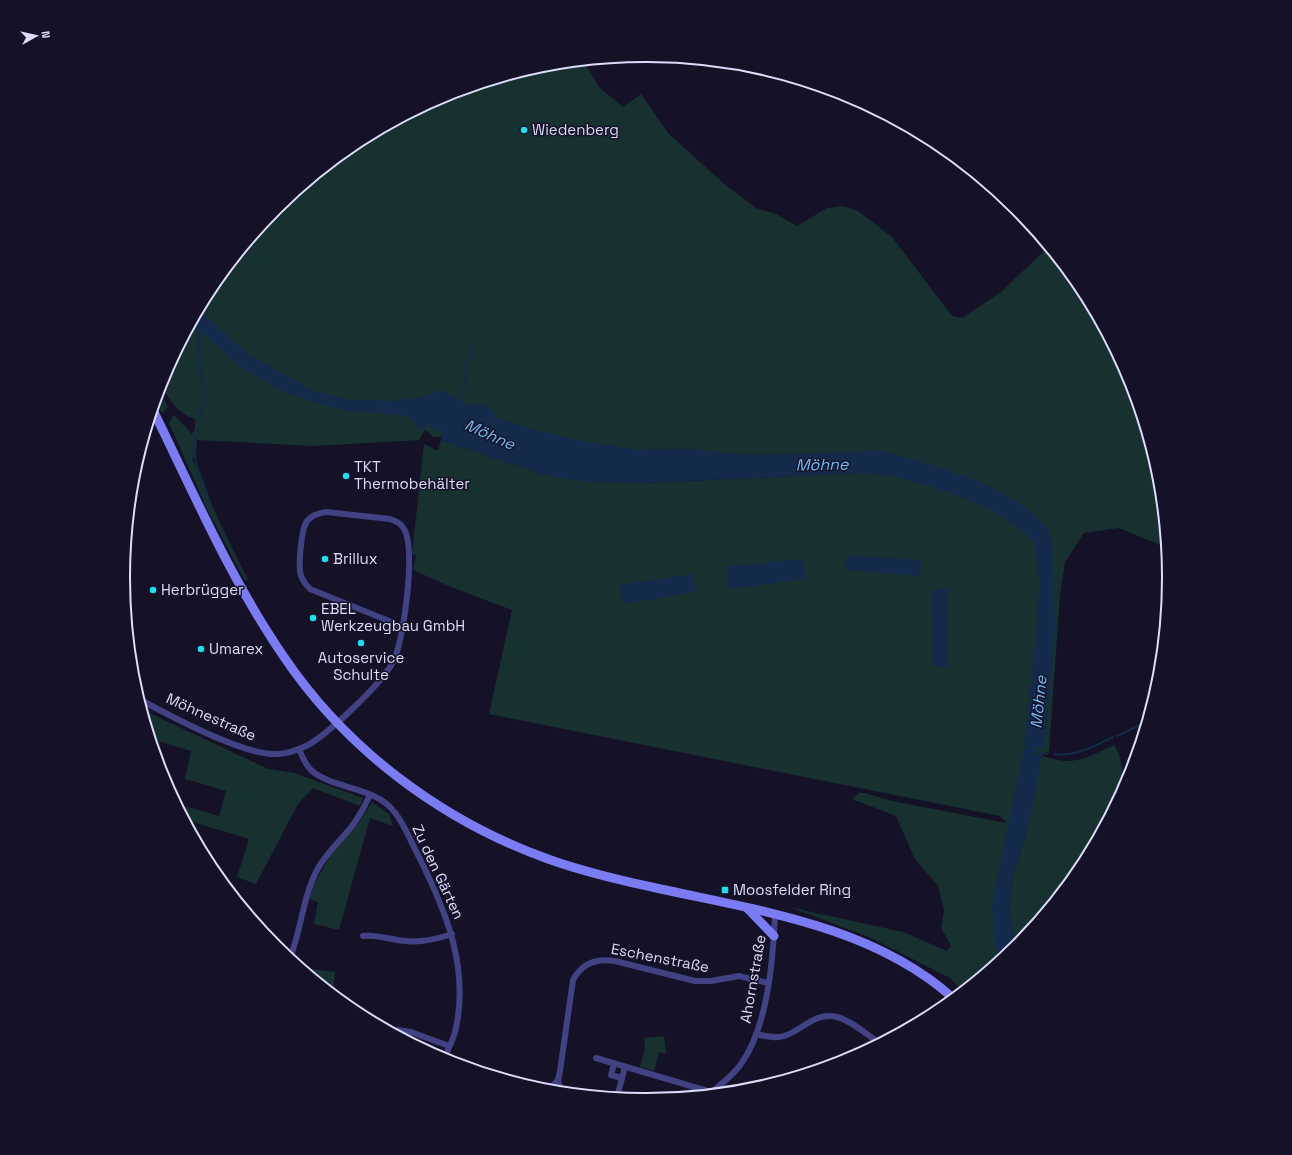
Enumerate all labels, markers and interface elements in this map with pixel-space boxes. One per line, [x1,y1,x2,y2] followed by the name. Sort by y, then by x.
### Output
[16,16,56,56] north arrow
[38,30,53,39] text: N
[532,120,619,139] place label: Wiedenberg
[519,125,529,135] marker: Wiedenberg
[461,414,519,455] water label: Möhne
[795,454,849,475] water label: Möhne
[354,457,470,493] place label: TKT Thermobehälter
[341,471,351,481] marker: TKT Thermobehälter
[333,549,378,568] place label: Brillux
[320,554,330,564] marker: Brillux
[161,580,244,599] place label: Herbrügger
[148,585,158,595] marker: Herbrügger
[321,599,465,635] place label: EBEL Werkzeugbau GmbH
[308,613,318,623] marker: EBEL Werkzeugbau GmbH
[356,638,366,648] marker: Autoservice Schulte
[209,639,263,658] place label: Umarex
[196,644,206,654] marker: Umarex
[318,648,404,684] place label: Autoservice Schulte
[1025,674,1052,729] water label: Möhne
[163,688,259,745] street label: Möhnestraße
[408,822,469,922] street label: Zu den Gärten
[733,880,851,899] place label: Moosfelder Ring
[720,885,730,895] marker: Moosfelder Ring
[735,933,770,1025] street label: Ahornstraße
[609,939,711,976] street label: Eschenstraße

